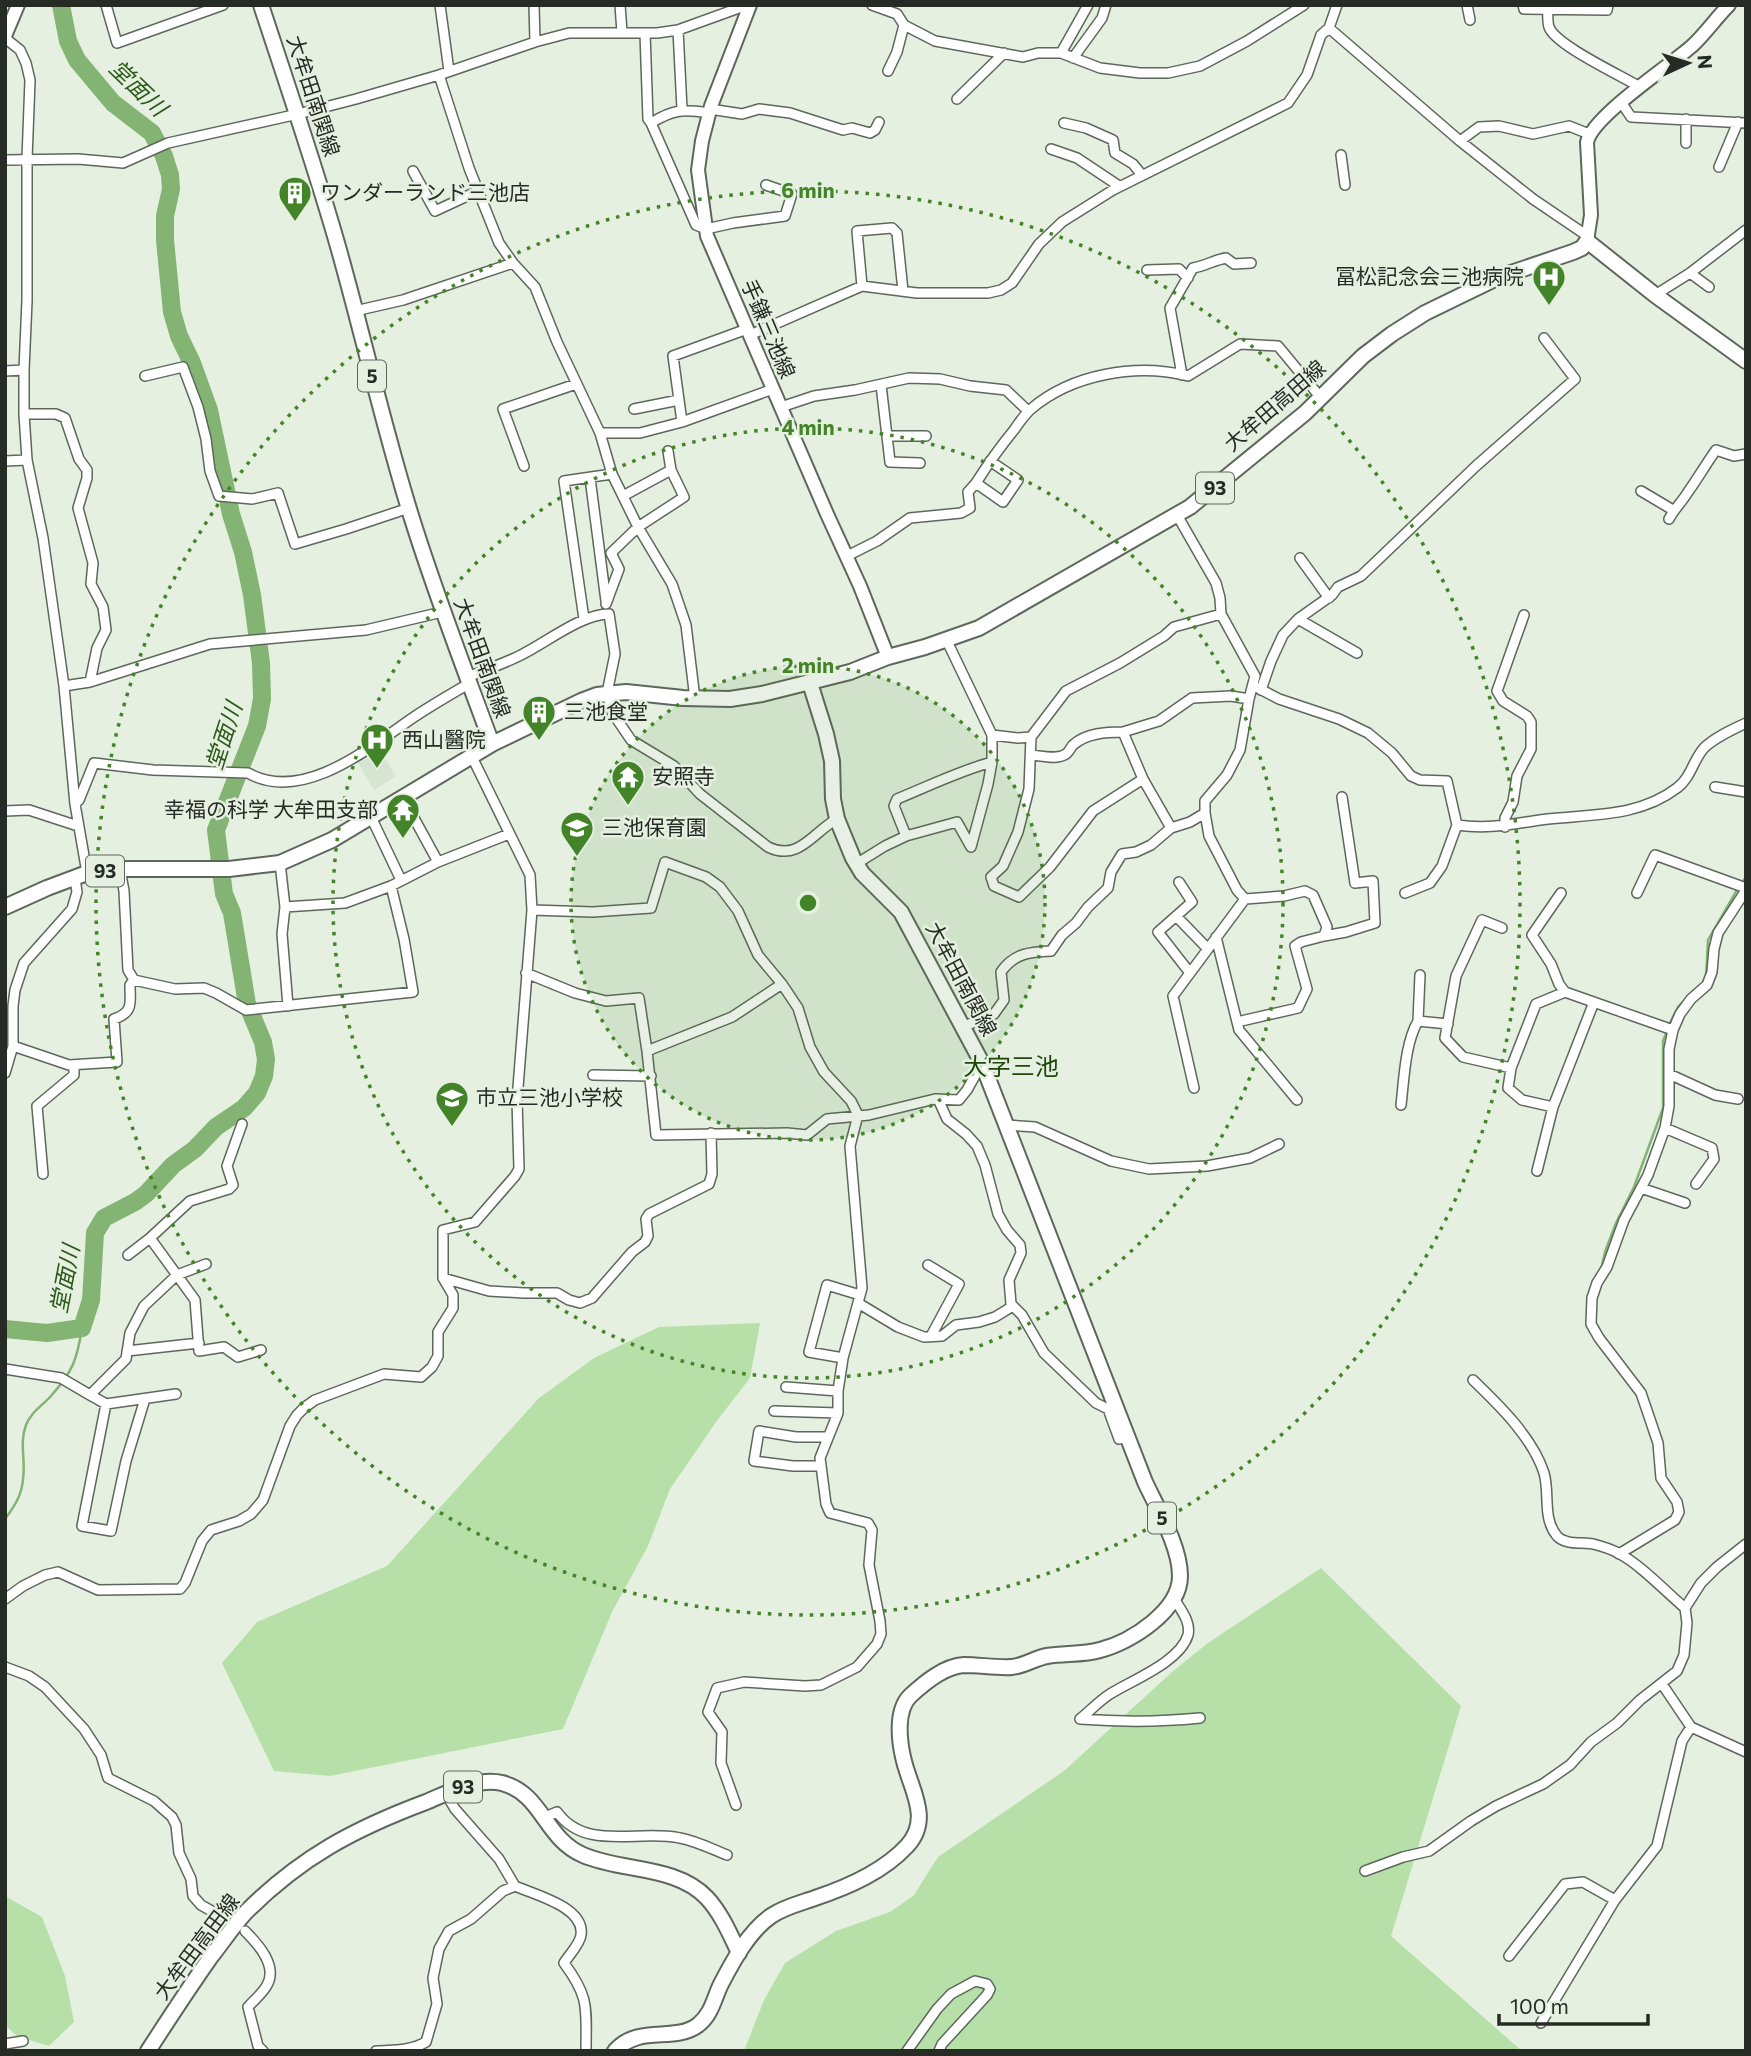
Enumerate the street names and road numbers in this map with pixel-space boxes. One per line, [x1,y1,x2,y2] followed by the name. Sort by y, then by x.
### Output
[283,32,346,159] street label: 大牟田南関線
[737,275,801,382] street label: 手鎌三池線
[1218,354,1330,456] street label: 大牟田高田線
[358,360,386,392] road number: 5
[1196,472,1234,503] road number: 93
[450,594,517,721] street label: 大牟田南関線
[86,856,124,886] road number: 93
[922,917,1003,1040] street label: 大牟田南関線
[1148,1502,1176,1534] road number: 5
[444,1772,482,1802] road number: 93
[148,1888,244,2004] street label: 大牟田高田線

